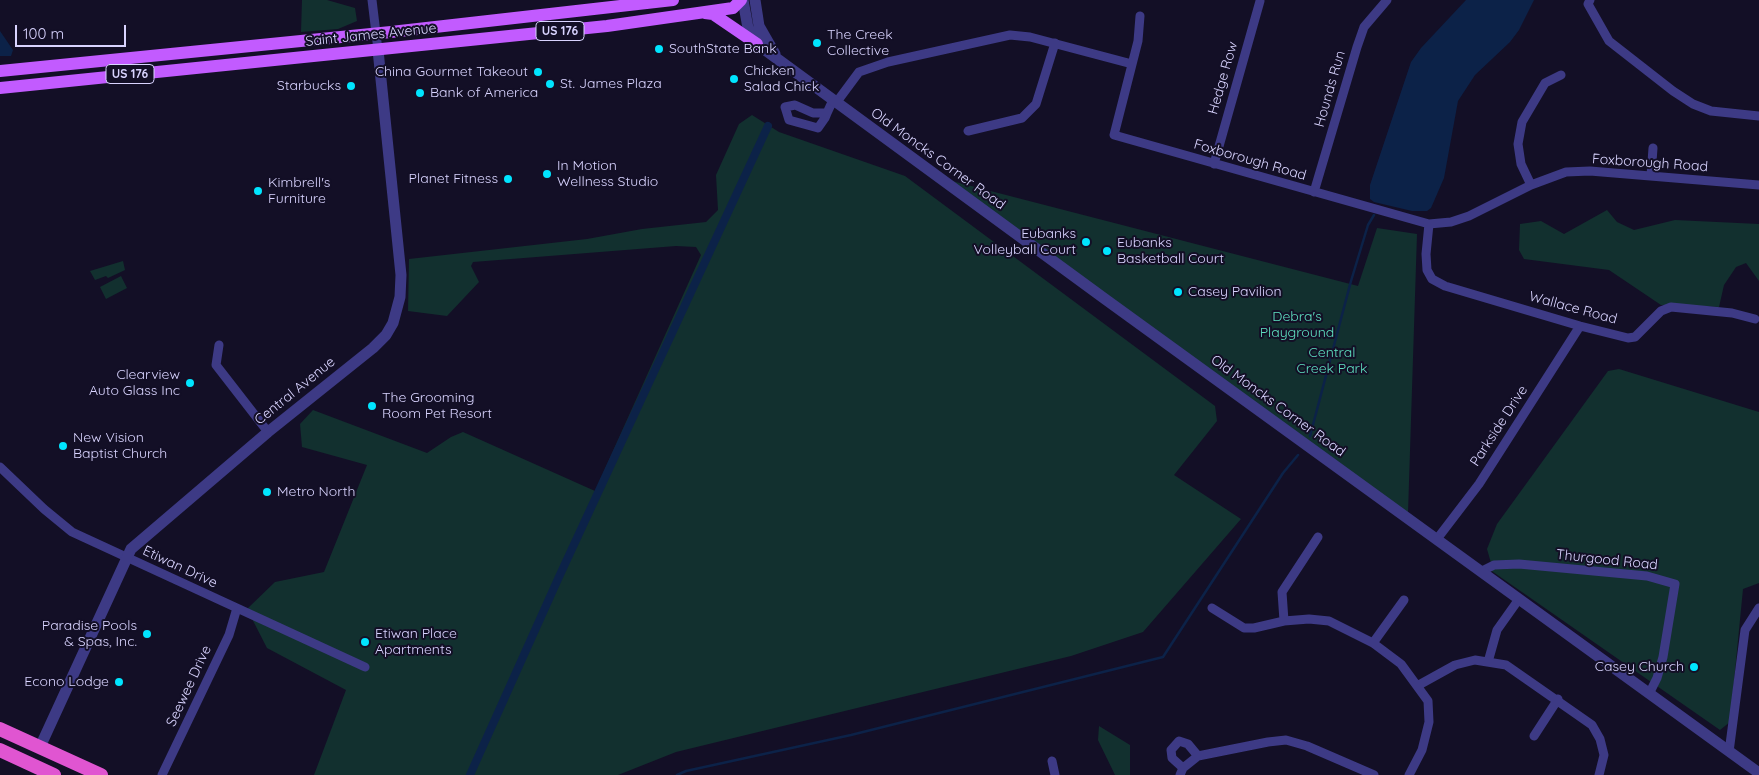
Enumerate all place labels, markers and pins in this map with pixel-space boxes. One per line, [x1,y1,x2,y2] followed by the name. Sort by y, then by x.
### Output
[827,27,893,59] place label: The Creek Collective
[811,37,823,49] marker: The Creek Collective
[669,41,777,57] place label: SouthState Bank
[653,43,665,55] marker: SouthState Bank
[744,63,819,95] place label: Chicken Salad Chick
[375,64,528,80] place label: China Gourmet Takeout
[532,66,544,78] marker: China Gourmet Takeout
[728,73,740,85] marker: Chicken Salad Chick
[560,76,662,92] place label: St. James Plaza
[277,78,341,94] place label: Starbucks
[544,78,556,90] marker: St. James Plaza
[345,80,357,92] marker: Starbucks
[430,85,538,101] place label: Bank of America
[414,87,426,99] marker: Bank of America
[557,158,658,190] place label: In Motion Wellness Studio
[541,168,553,180] marker: In Motion Wellness Studio
[409,171,498,187] place label: Planet Fitness
[502,173,514,185] marker: Planet Fitness
[268,175,330,208] place label: Kimbrell's Furniture
[252,185,264,197] marker: Kimbrell's Furniture
[974,226,1076,258] place label: Eubanks Volleyball Court
[1117,235,1224,268] place label: Eubanks Basketball Court
[1080,236,1092,248] marker: Eubanks Volleyball Court
[1101,245,1113,257] marker: Eubanks Basketball Court
[1188,284,1282,300] place label: Casey Pavilion
[1172,286,1184,298] marker: Casey Pavilion
[89,367,180,400] place label: Clearview Auto Glass Inc
[184,377,196,389] marker: Clearview Auto Glass Inc
[382,390,492,422] place label: The Grooming Room Pet Resort
[366,400,378,412] marker: The Grooming Room Pet Resort
[73,430,167,462] place label: New Vision Baptist Church
[57,440,69,452] marker: New Vision Baptist Church
[277,484,355,500] place label: Metro North
[261,486,273,498] marker: Metro North
[42,618,137,650] place label: Paradise Pools & Spas, Inc.
[375,626,457,658] place label: Etiwan Place Apartments
[141,628,153,640] marker: Paradise Pools & Spas, Inc.
[359,636,371,648] marker: Etiwan Place Apartments
[1595,659,1684,675] place label: Casey Church
[1688,661,1700,673] marker: Casey Church
[24,674,109,690] place label: Econo Lodge
[113,676,125,688] marker: Econo Lodge

